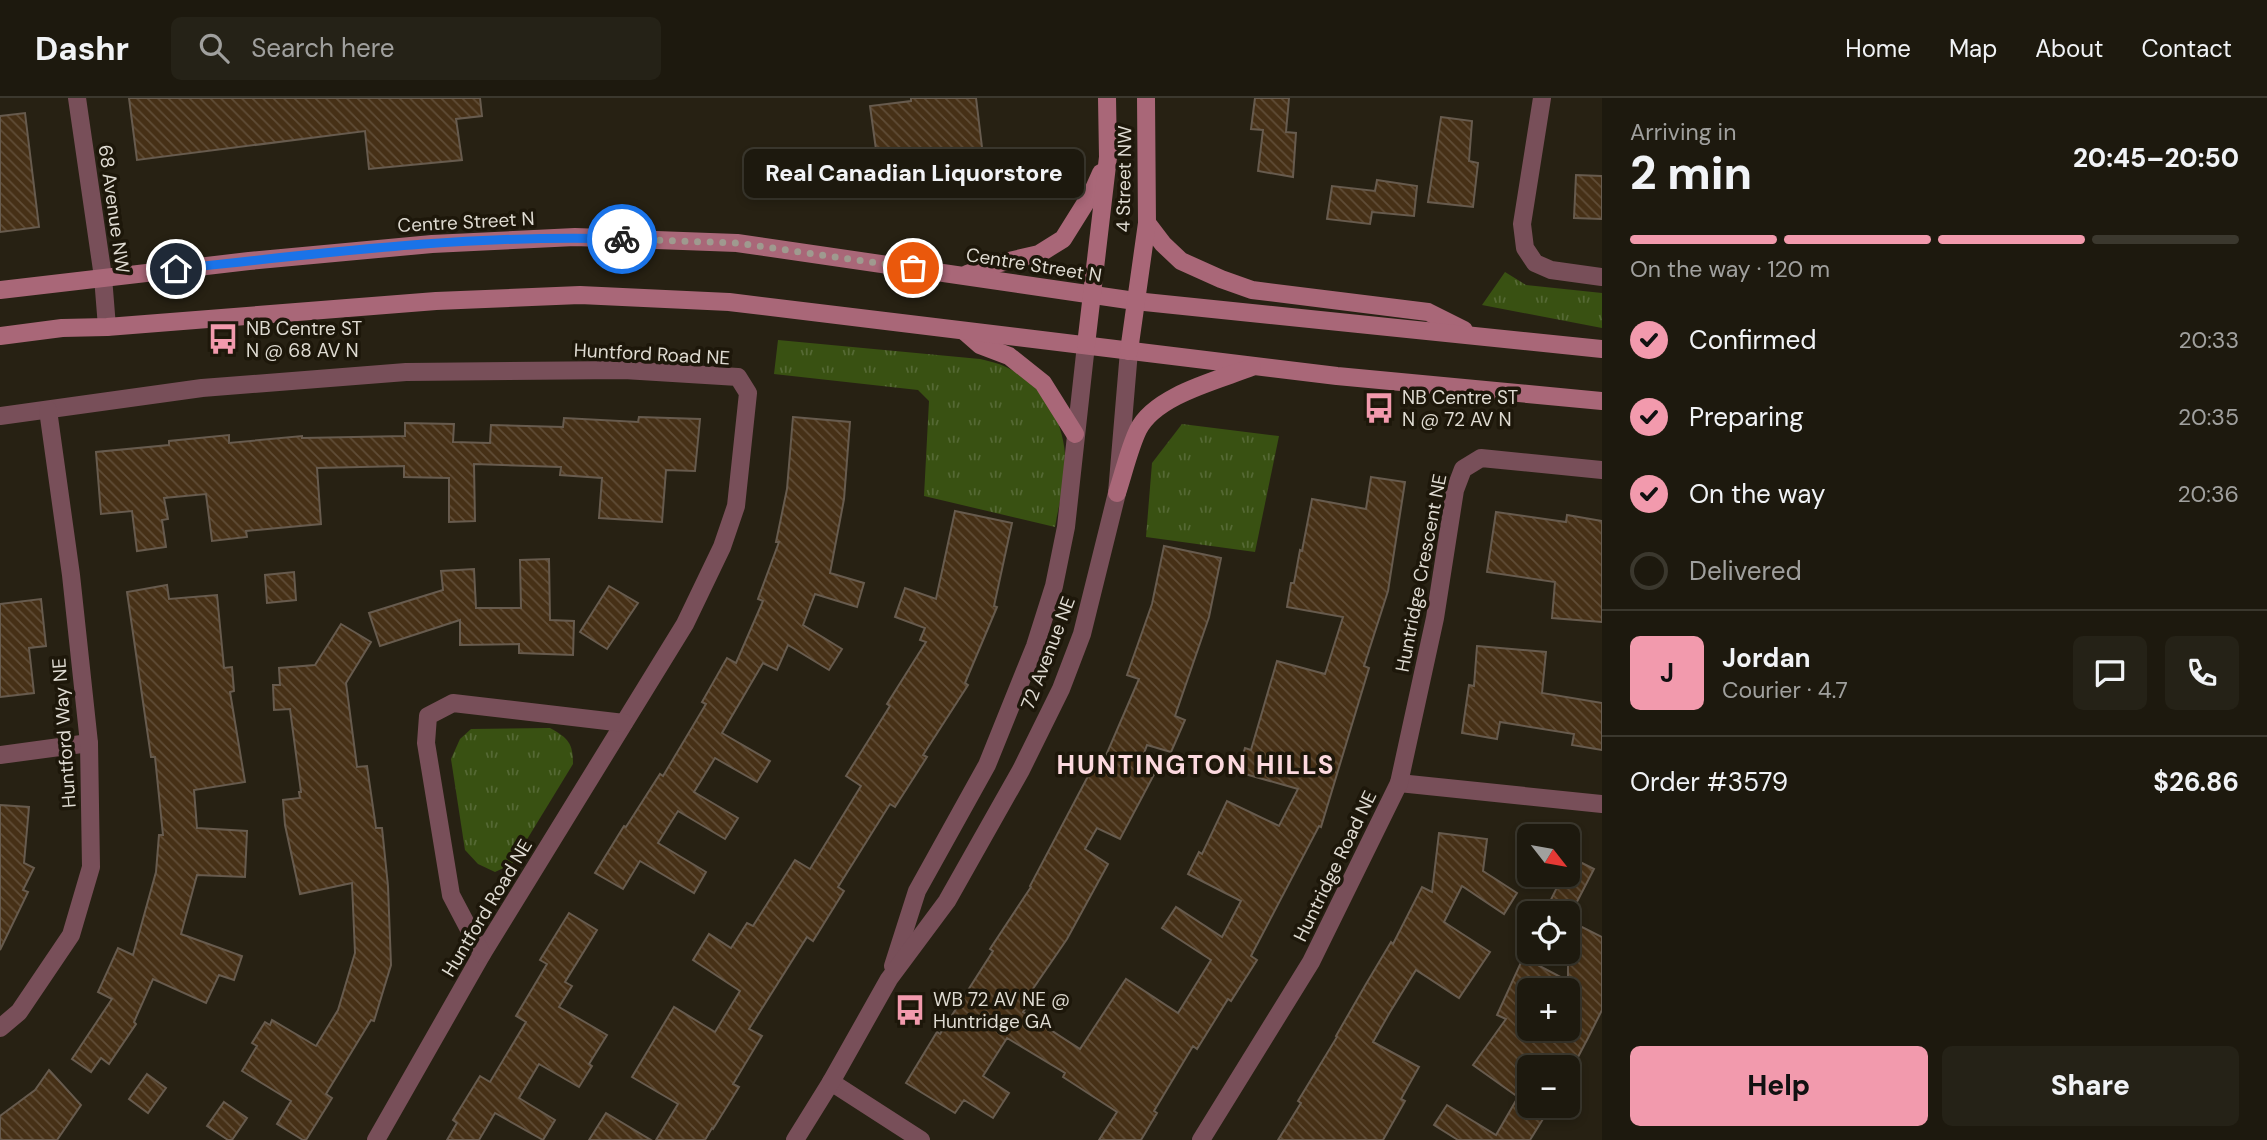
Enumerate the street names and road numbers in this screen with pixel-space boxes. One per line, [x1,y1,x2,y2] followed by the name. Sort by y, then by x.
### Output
[1111,125,1137,233] street label: 4 Street NW
[93,143,135,275] street label: 68 Avenue NW
[397,206,535,238] street label: Centre Street N
[964,242,1104,288] street label: Centre Street N
[573,337,731,371] street label: Huntford Road NE
[1390,472,1452,674] street label: Huntridge Crescent NE
[1015,593,1081,713] street label: 72 Avenue NE
[46,657,82,809] street label: Huntford Way NE
[1288,786,1382,946] street label: Huntridge Road NE
[436,835,538,981] street label: Huntford Road NE

